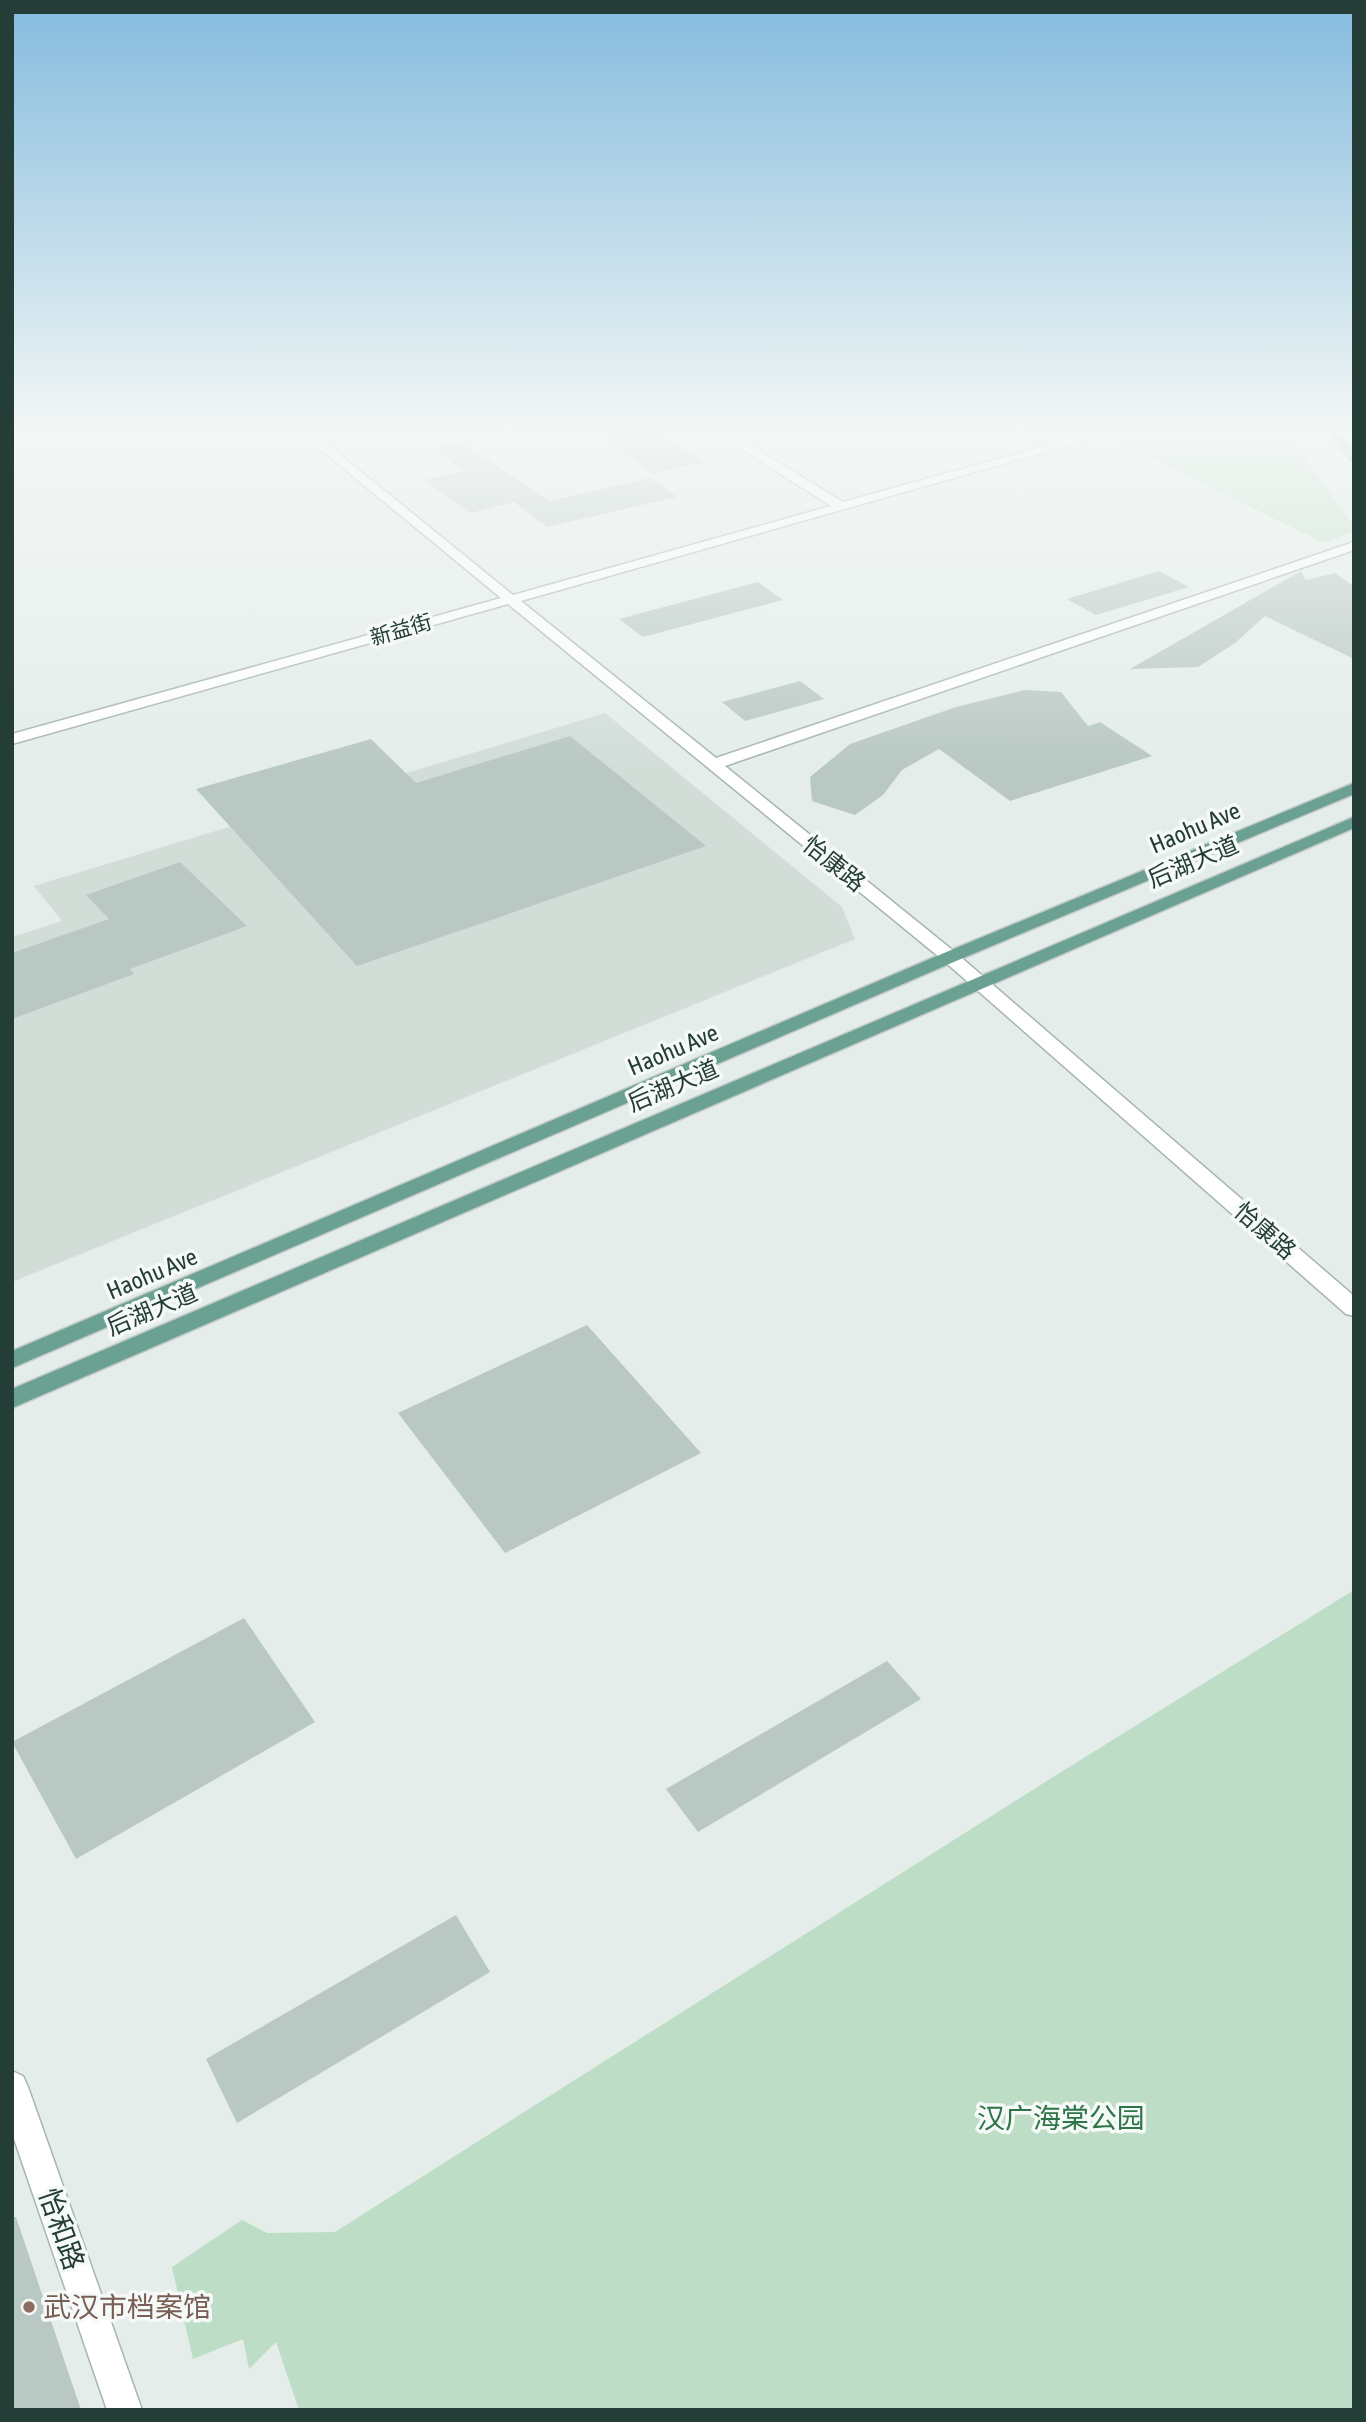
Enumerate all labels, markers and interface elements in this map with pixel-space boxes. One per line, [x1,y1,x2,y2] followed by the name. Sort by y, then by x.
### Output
[367,609,434,649] street label: 新益街
[1146,797,1244,859] street label: Haohu Ave
[798,830,871,897] street label: 怡康路
[1143,830,1242,893] street label: 后湖大道
[624,1019,722,1081] street label: Haohu Ave
[623,1054,722,1117] street label: 后湖大道
[1229,1197,1301,1264] street label: 怡康路
[103,1243,201,1305] street label: Haohu Ave
[102,1278,201,1341] street label: 后湖大道
[977,2102,1145,2134] park label: 汉广海棠公园
[33,2184,91,2274] street label: 怡和路
[43,2291,211,2323] place label: 武汉市档案馆
[21,2299,37,2315] marker: 武汉市档案馆

